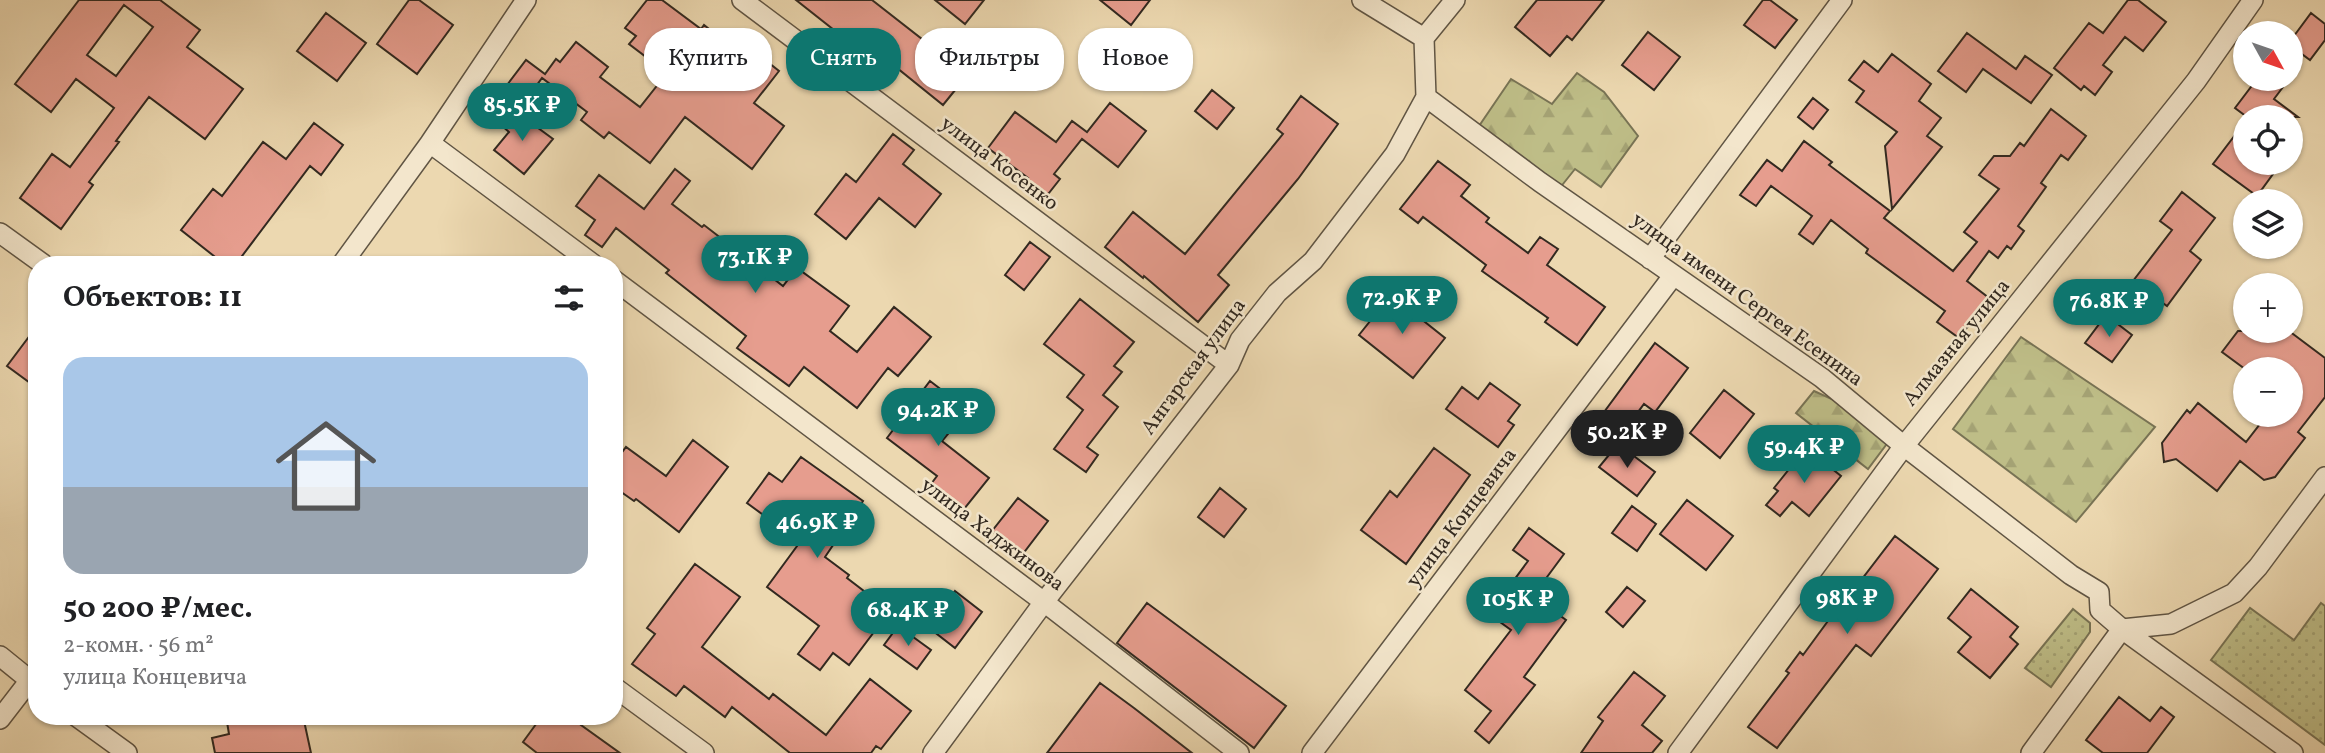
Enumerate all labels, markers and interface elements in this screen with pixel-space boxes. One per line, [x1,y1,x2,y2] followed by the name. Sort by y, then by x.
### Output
[2233,21,2303,91] north arrow
[2233,21,2303,427] map controls
[644,28,772,91] chip: Купить
[786,28,901,91] chip: Снять
[915,28,1064,91] chip: Фильтры
[1078,28,1193,91] chip: Новое
[457,83,587,143] pin: 85.5K ₽
[483,90,561,122] text: 85.5K ₽
[2233,105,2303,175] button: locate
[934,110,1064,218] street label: улица Косенко
[2233,189,2303,259] button: layers
[1625,206,1869,394] street label: улица имени Сергея Есенина
[690,236,820,295] pin: 73.1K ₽
[717,242,793,274] text: 73.1K ₽
[1897,273,2017,413] street label: Алмазная улица
[2233,273,2303,343] button: +
[1337,276,1467,336] pin: 72.9K ₽
[63,277,242,319] text: Объектов: 11
[550,279,588,317] icon: filters
[2044,280,2174,339] pin: 76.8K ₽
[1363,283,1442,315] text: 72.9K ₽
[2069,286,2149,318] text: 76.8K ₽
[1134,293,1254,441] street label: Ангарская улица
[2233,357,2303,427] button: −
[873,388,1003,448] pin: 94.2K ₽
[897,395,979,427] text: 94.2K ₽
[263,403,389,529] icon: home
[1562,410,1692,470] pin: 50.2K ₽
[1587,417,1667,449] text: 50.2K ₽
[1739,426,1869,485] pin: 59.4K ₽
[1763,432,1845,464] text: 59.4K ₽
[1400,442,1524,594] street label: улица Концевича
[914,471,1070,599] street label: улица Хаджинова
[752,500,882,560] pin: 46.9K ₽
[776,507,858,539] text: 46.9K ₽
[1798,576,1896,636] pin: 98K ₽
[1461,578,1575,637] pin: 105K ₽
[1816,583,1878,615] text: 98K ₽
[1482,584,1554,616] text: 105K ₽
[63,588,253,630] text: 50 200 ₽/мес.
[843,588,973,648] pin: 68.4K ₽
[867,595,949,627] text: 68.4K ₽
[63,630,214,662] text: 2-комн. · 56 m²
[63,662,247,694] text: улица Концевича

